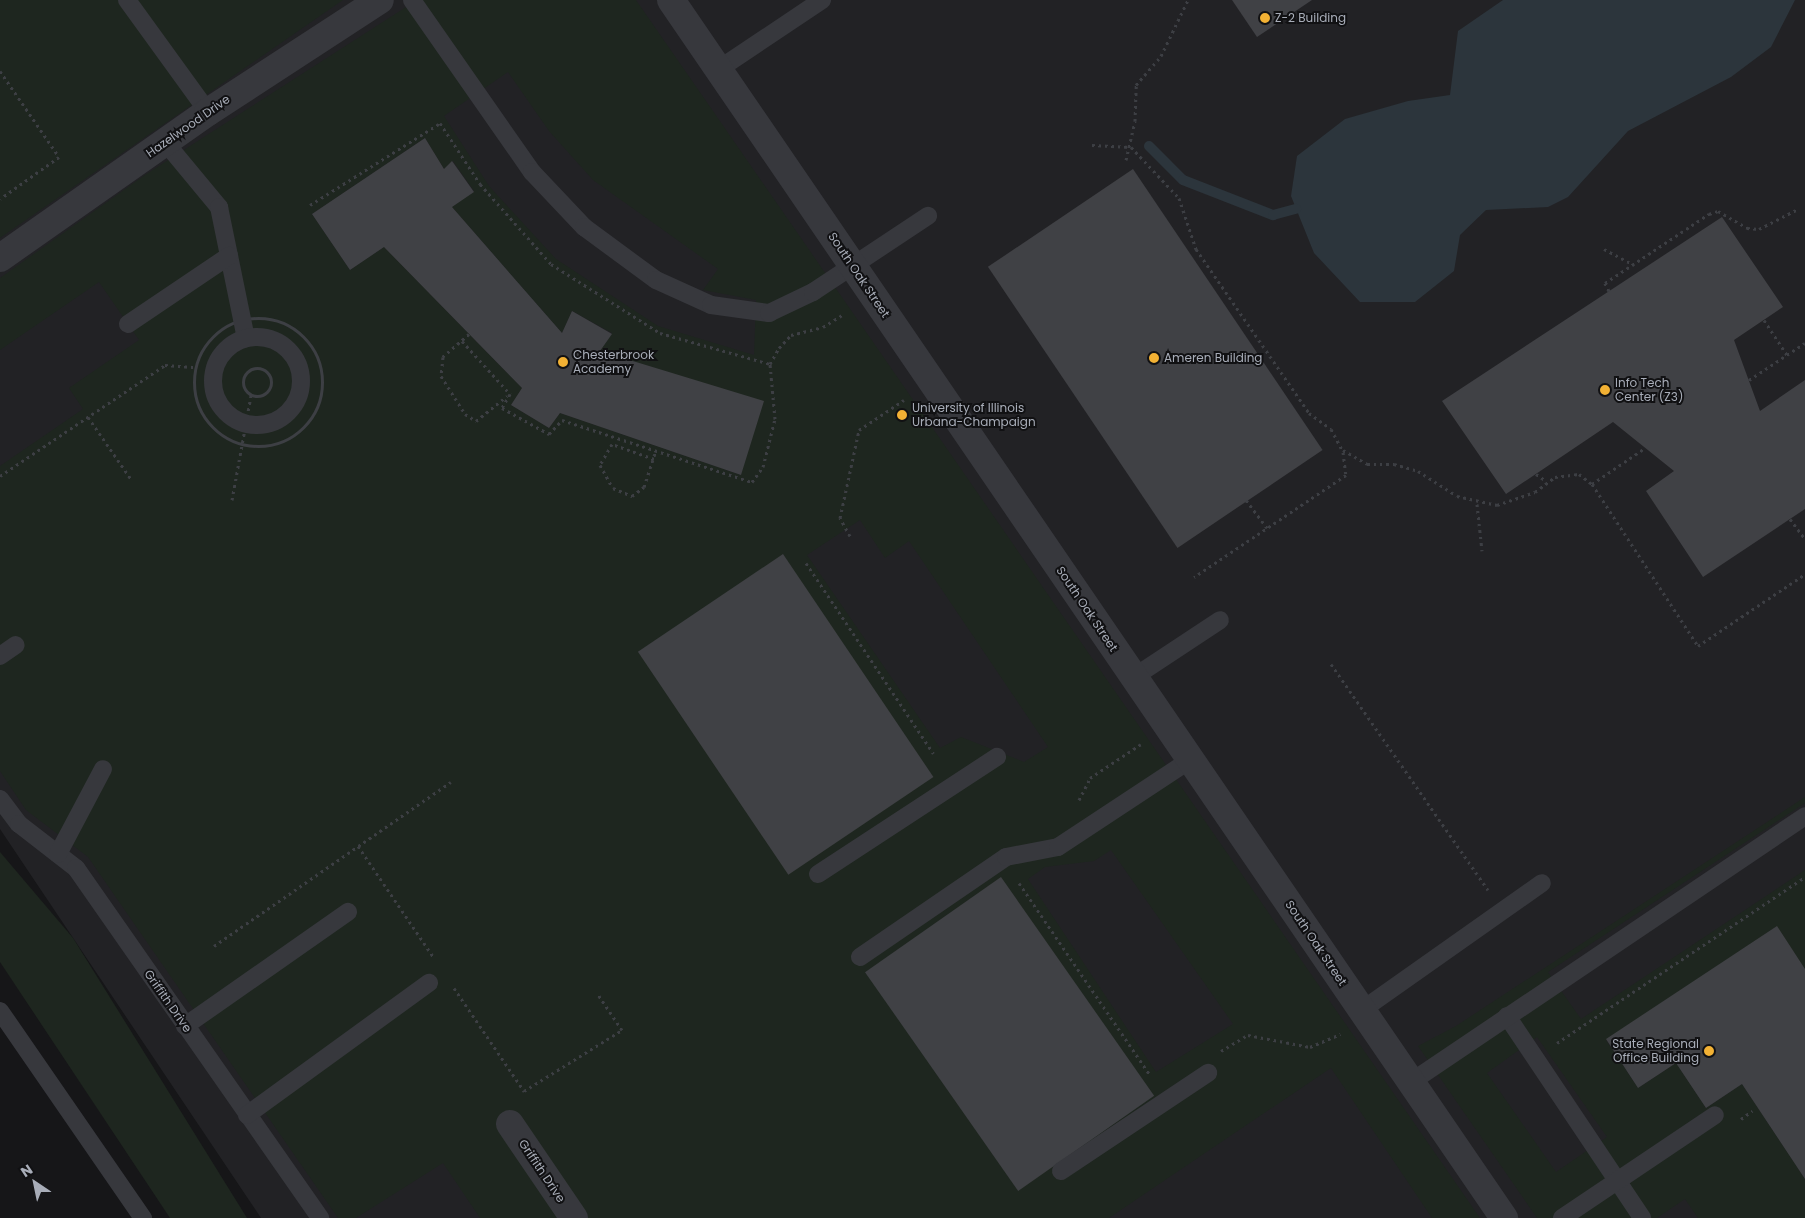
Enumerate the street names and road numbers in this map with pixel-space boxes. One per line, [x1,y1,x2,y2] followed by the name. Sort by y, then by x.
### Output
[143,92,233,160] street label: Hazelwood Drive
[825,230,893,320] street label: South Oak Street
[1053,564,1121,654] street label: South Oak Street
[1282,898,1350,988] street label: South Oak Street
[141,967,195,1035] street label: Griffith Drive
[516,1137,568,1205] street label: Griffith Drive

